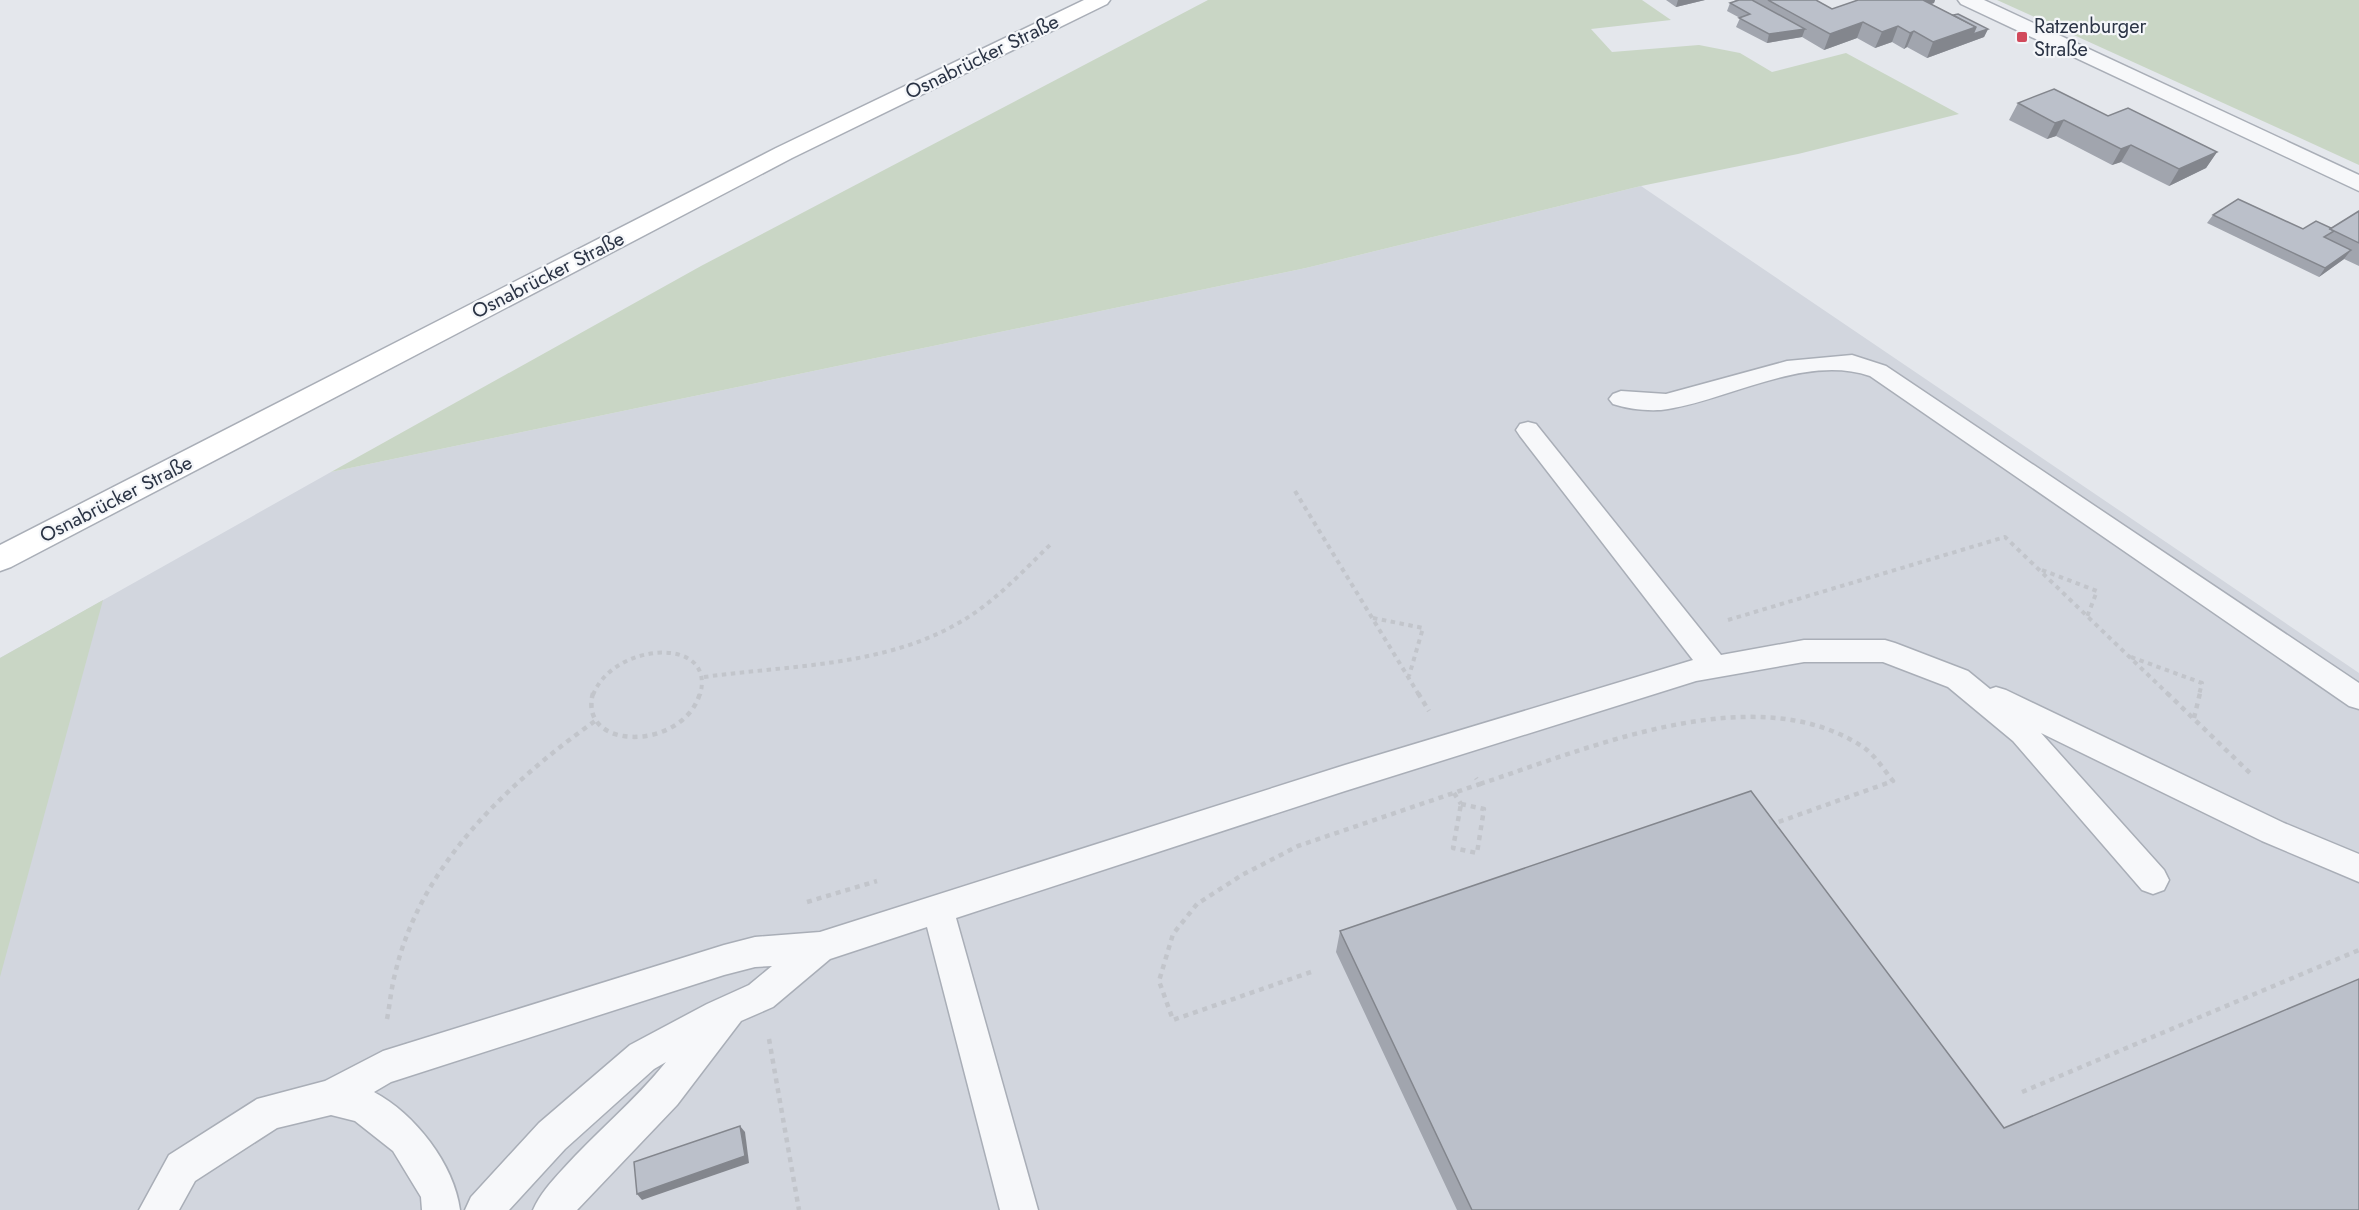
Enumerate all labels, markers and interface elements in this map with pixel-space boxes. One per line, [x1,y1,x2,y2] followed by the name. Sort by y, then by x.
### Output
[900,7,1064,107] street label: Osnabrücker Straße
[2034,12,2146,64] place label: Ratzenburger Straße
[2015,30,2029,44] marker: Ratzenburger Straße
[467,224,629,326] street label: Osnabrücker Straße
[35,448,197,550] street label: Osnabrücker Straße

